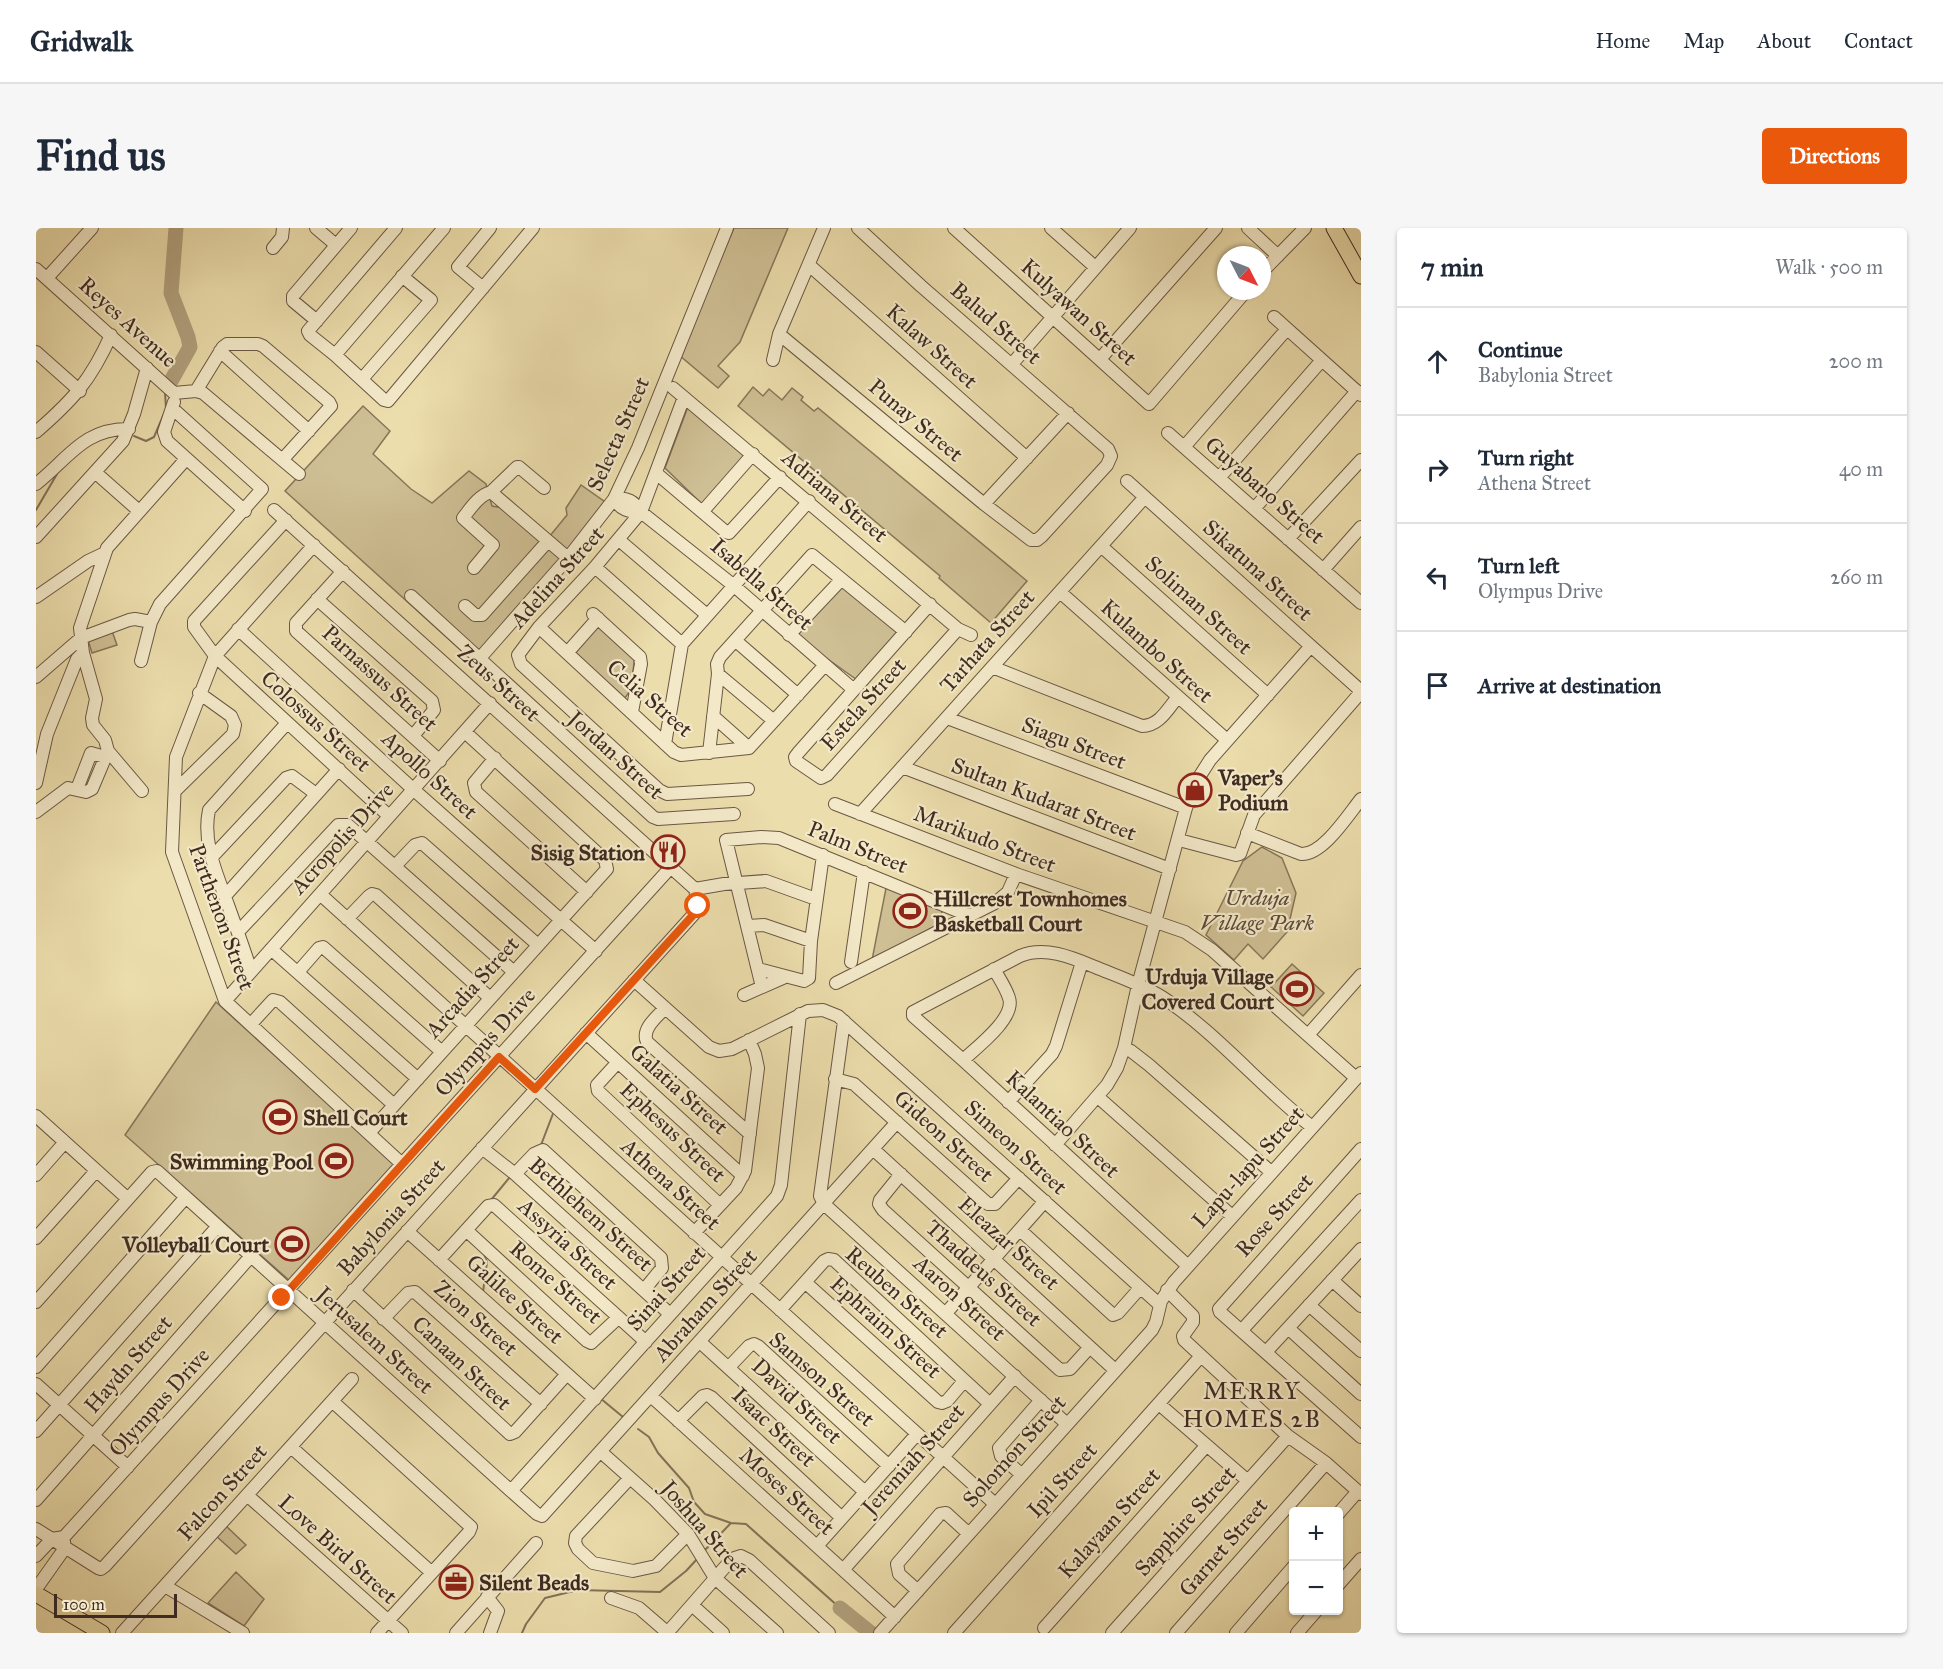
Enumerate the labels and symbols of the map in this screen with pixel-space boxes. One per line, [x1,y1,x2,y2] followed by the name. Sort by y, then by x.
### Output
[1217,246,1271,300] north arrow
[1015,253,1143,371] street label: Kulyawan Street
[73,271,183,373] street label: Reyes Avenue
[945,276,1047,370] street label: Balud Street
[881,298,983,394] street label: Kalaw Street
[581,372,655,496] street label: Selecta Street
[863,373,969,467] street label: Punay Street
[1200,431,1330,549] street label: Guyabano Street
[776,443,894,548] street label: Adriana Street
[1198,514,1319,626] street label: Sikatuna Street
[504,520,610,634] street label: Adelina Street
[705,532,819,636] street label: Isabella Street
[1140,550,1258,660] street label: Soliman Street
[934,584,1040,698] street label: Tarhata Street
[1095,593,1219,709] street label: Kulambo Street
[317,619,443,737] street label: Parnassus Street
[452,639,546,727] street label: Zeus Street
[814,652,912,756] street label: Estela Street
[602,653,699,743] street label: Celia Street
[256,665,377,777] street label: Colossus Street
[561,704,670,805] street label: Jordan Street
[1018,711,1130,775] street label: Siagu Street
[376,724,484,825] street label: Apollo Street
[948,751,1141,847] street label: Sultan Kudarat Street
[1217,764,1289,816] place label: Vaper's Podium
[1177,772,1213,808] shop icon: Vaper's Podium
[284,777,399,900] street label: Acropolis Drive
[910,800,1060,879] street label: Marikudo Street
[804,815,912,879] street label: Palm Street
[650,834,686,870] restaurant icon: Sisig Station
[531,839,645,866] place label: Sisig Station
[183,840,261,994] street label: Parthenon Street
[1200,884,1314,936] park label: Urduja Village Park
[933,885,1127,937] place label: Hillcrest Townhomes Basketball Court
[684,892,710,918] route start
[892,893,928,929] sports icon: Hillcrest Townhomes Basketball Court
[419,931,525,1044] street label: Arcadia Street
[1141,963,1274,1015] place label: Urduja Village Covered Court
[1279,971,1315,1007] sports icon: Urduja Village Covered Court
[429,982,541,1102] street label: Olympus Drive
[624,1038,734,1140] street label: Galatia Street
[1001,1064,1126,1184] street label: Kalantiao Street
[614,1076,732,1188] street label: Ephesus Street
[889,1084,1000,1188] street label: Gideon Street
[959,1094,1073,1200] street label: Simeon Street
[262,1099,298,1135] sports icon: Shell Court
[1186,1100,1310,1234] street label: Lapu-lapu Street
[303,1104,408,1131] place label: Shell Court
[615,1132,726,1236] street label: Athena Street
[318,1143,354,1179] sports icon: Swimming Pool
[170,1148,314,1175] place label: Swimming Pool
[523,1151,659,1277] street label: Bethlehem Street
[331,1153,451,1281] street label: Babylonia Street
[1229,1167,1319,1262] street label: Rose Street
[953,1190,1065,1296] street label: Eleazar Street
[512,1192,623,1296] street label: Assyria Street
[920,1214,1048,1332] street label: Thaddeus Street
[274,1226,310,1262] sports icon: Volleyball Court
[121,1231,269,1258] place label: Volleyball Court
[504,1235,608,1330] street label: Rome Street
[621,1240,711,1336] street label: Sinai Street
[840,1240,954,1344] street label: Reuben Street
[647,1243,763,1368] street label: Abraham Street
[461,1248,569,1350] street label: Galilee Street
[908,1249,1012,1347] street label: Aaron Street
[825,1270,947,1384] street label: Ephraim Street
[429,1274,524,1362] street label: Zion Street
[309,1279,439,1400] street label: Jerusalem Street
[268,1284,294,1310] route end
[78,1310,178,1418] street label: Haydn Street
[407,1310,517,1416] street label: Canaan Street
[764,1326,880,1432] street label: Samson Street
[103,1342,215,1462] street label: Olympus Drive
[746,1352,848,1450] street label: David Street
[1182,1376,1322,1434] district label: MERRY HOMES 2B
[727,1381,822,1473] street label: Isaac Street
[957,1389,1072,1513] street label: Solomon Street
[855,1398,970,1522] street label: Jeremiah Street
[1021,1437,1103,1523] street label: Ipil Street
[172,1438,273,1546] street label: Falcon Street
[734,1441,840,1541] street label: Moses Street
[1129,1460,1242,1582] street label: Sapphire Street
[1052,1462,1166,1584] street label: Kalayaan Street
[654,1473,755,1583] street label: Joshua Street
[273,1489,403,1610] street label: Love Bird Street
[1173,1492,1273,1602] street label: Garnet Street
[438,1564,474,1600] office icon: Silent Beads
[479,1569,589,1596] place label: Silent Beads
[54,1591,177,1618] scale bar

